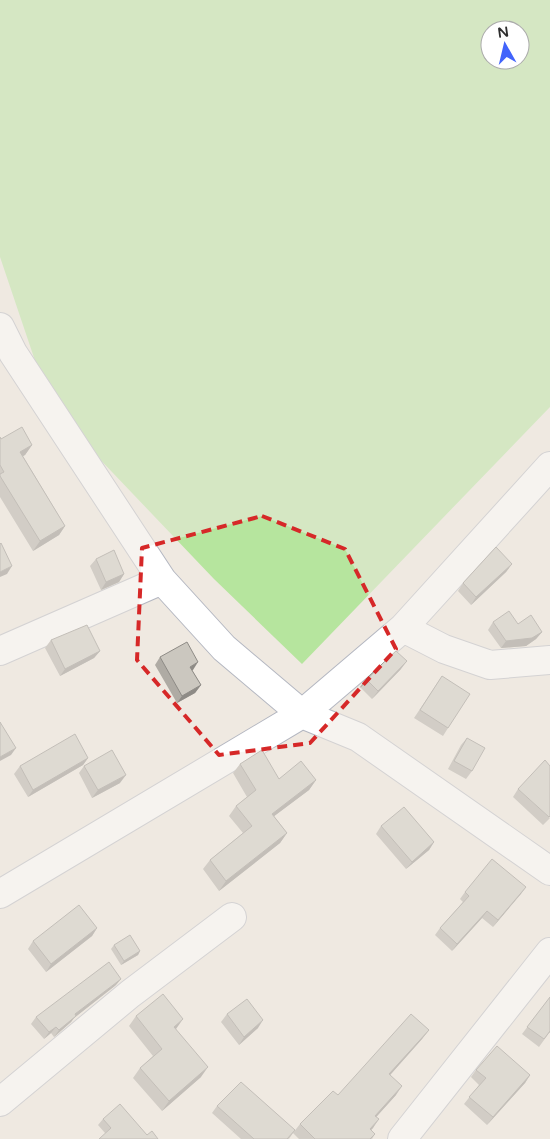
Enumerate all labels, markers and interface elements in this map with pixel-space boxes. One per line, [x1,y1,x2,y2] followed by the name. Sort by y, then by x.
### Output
[480,20,530,70] north arrow
[497,23,510,42] text: N

